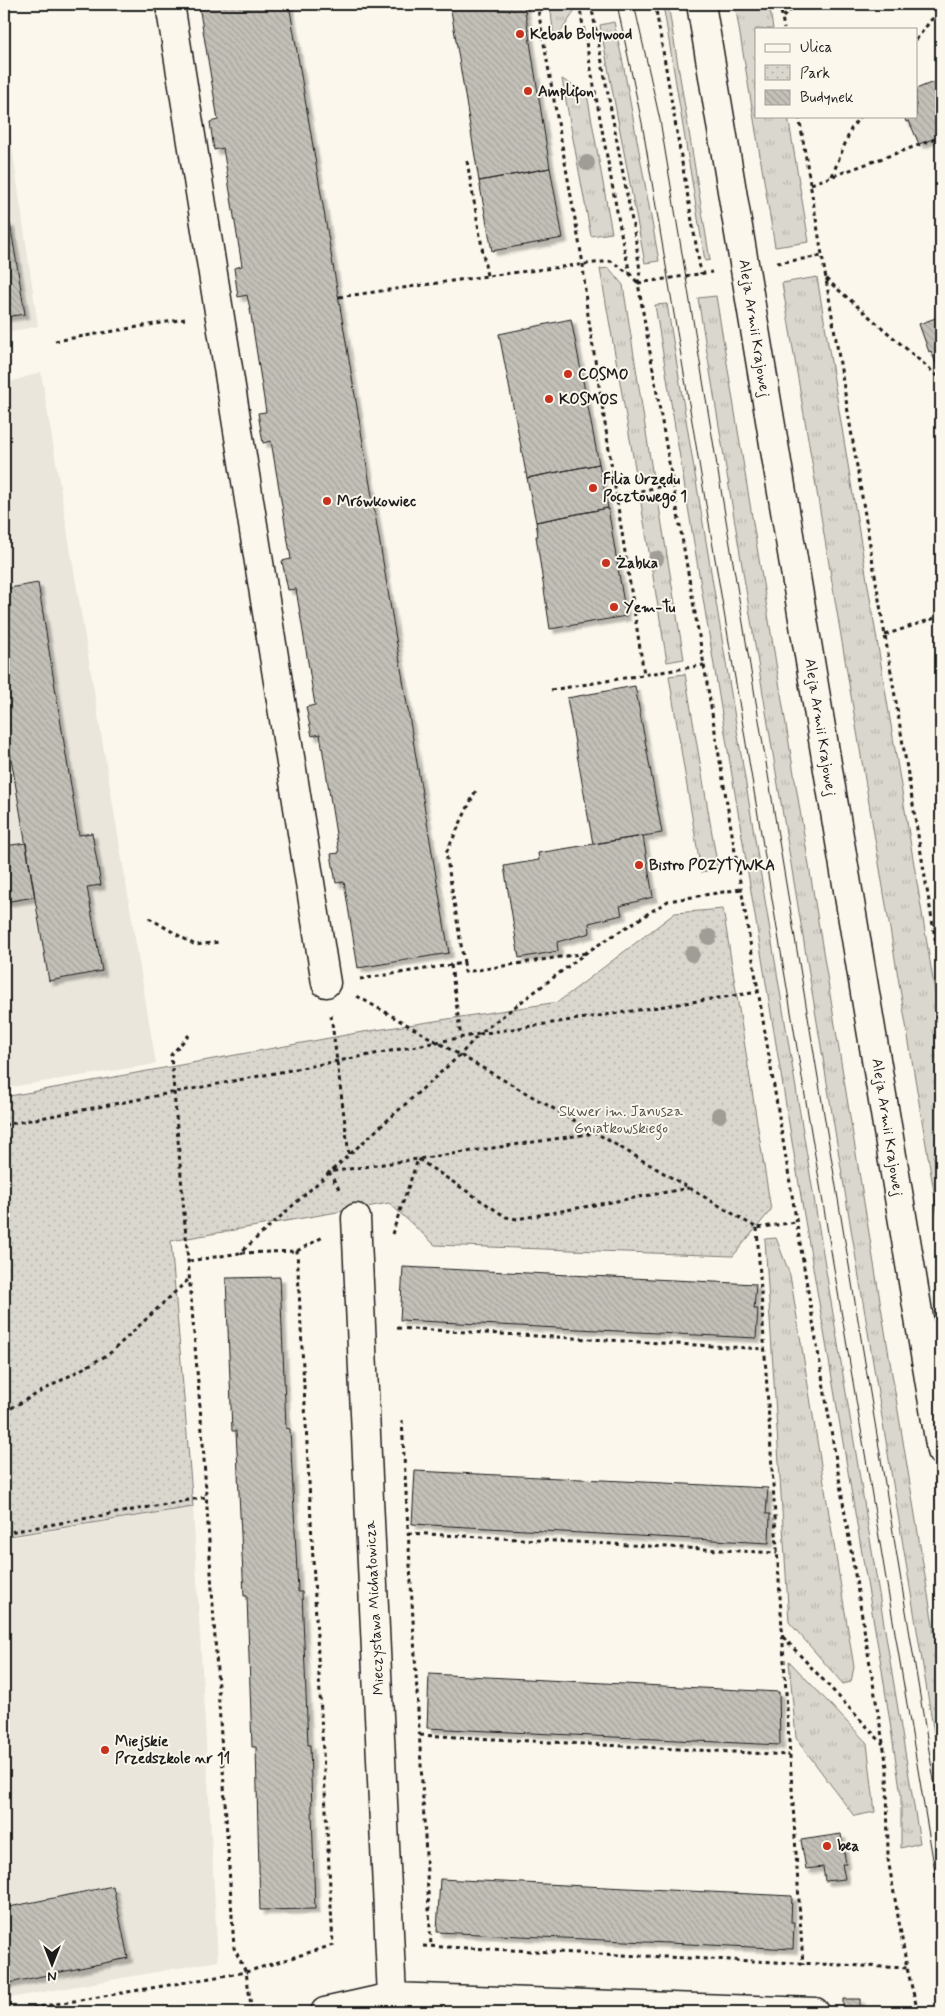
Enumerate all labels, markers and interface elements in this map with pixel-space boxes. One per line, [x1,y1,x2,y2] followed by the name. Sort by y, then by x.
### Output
[530,25,633,45] place label: Kebab Bolywood
[514,28,526,40] marker: Kebab Bolywood
[755,28,918,118] legend
[800,38,833,58] text: Ulica
[800,64,830,84] text: Park
[538,82,594,104] place label: Amplifon
[522,85,534,97] marker: Amplifon
[800,88,854,108] text: Budynek
[733,258,775,399] street label: Aleja Armii Krajowej
[578,365,629,385] place label: COSMO
[562,368,574,380] marker: COSMO
[559,390,618,410] place label: KOSMOS
[543,393,555,405] marker: KOSMOS
[603,470,687,509] place label: Filia Urzędu Pocztowego 1
[587,482,599,494] marker: Filia Urzędu Pocztowego 1
[337,492,416,512] place label: Mrówkowiec
[321,495,333,507] marker: Mrówkowiec
[616,554,658,574] place label: Żabka
[600,557,612,569] marker: Żabka
[624,598,676,618] place label: Yem-Tu
[608,601,620,613] marker: Yem-Tu
[799,657,841,798] street label: Aleja Armii Krajowej
[649,856,775,876] place label: Bistro POZYTYWKA
[633,859,645,871] marker: Bistro POZYTYWKA
[866,1057,908,1198] street label: Aleja Armii Krajowej
[559,1102,684,1140] park label: Skwer im. Janusza Gniatkowskiego
[360,1519,390,1696] street label: Mieczysława Michałowicza
[115,1732,230,1769] place label: Miejskie Przedszkole nr 11
[99,1744,111,1756] marker: Miejskie Przedszkole nr 11
[837,1837,859,1857] place label: bea
[821,1840,833,1852] marker: bea
[28,1938,78,1988] north arrow
[47,1967,57,1985] text: N

